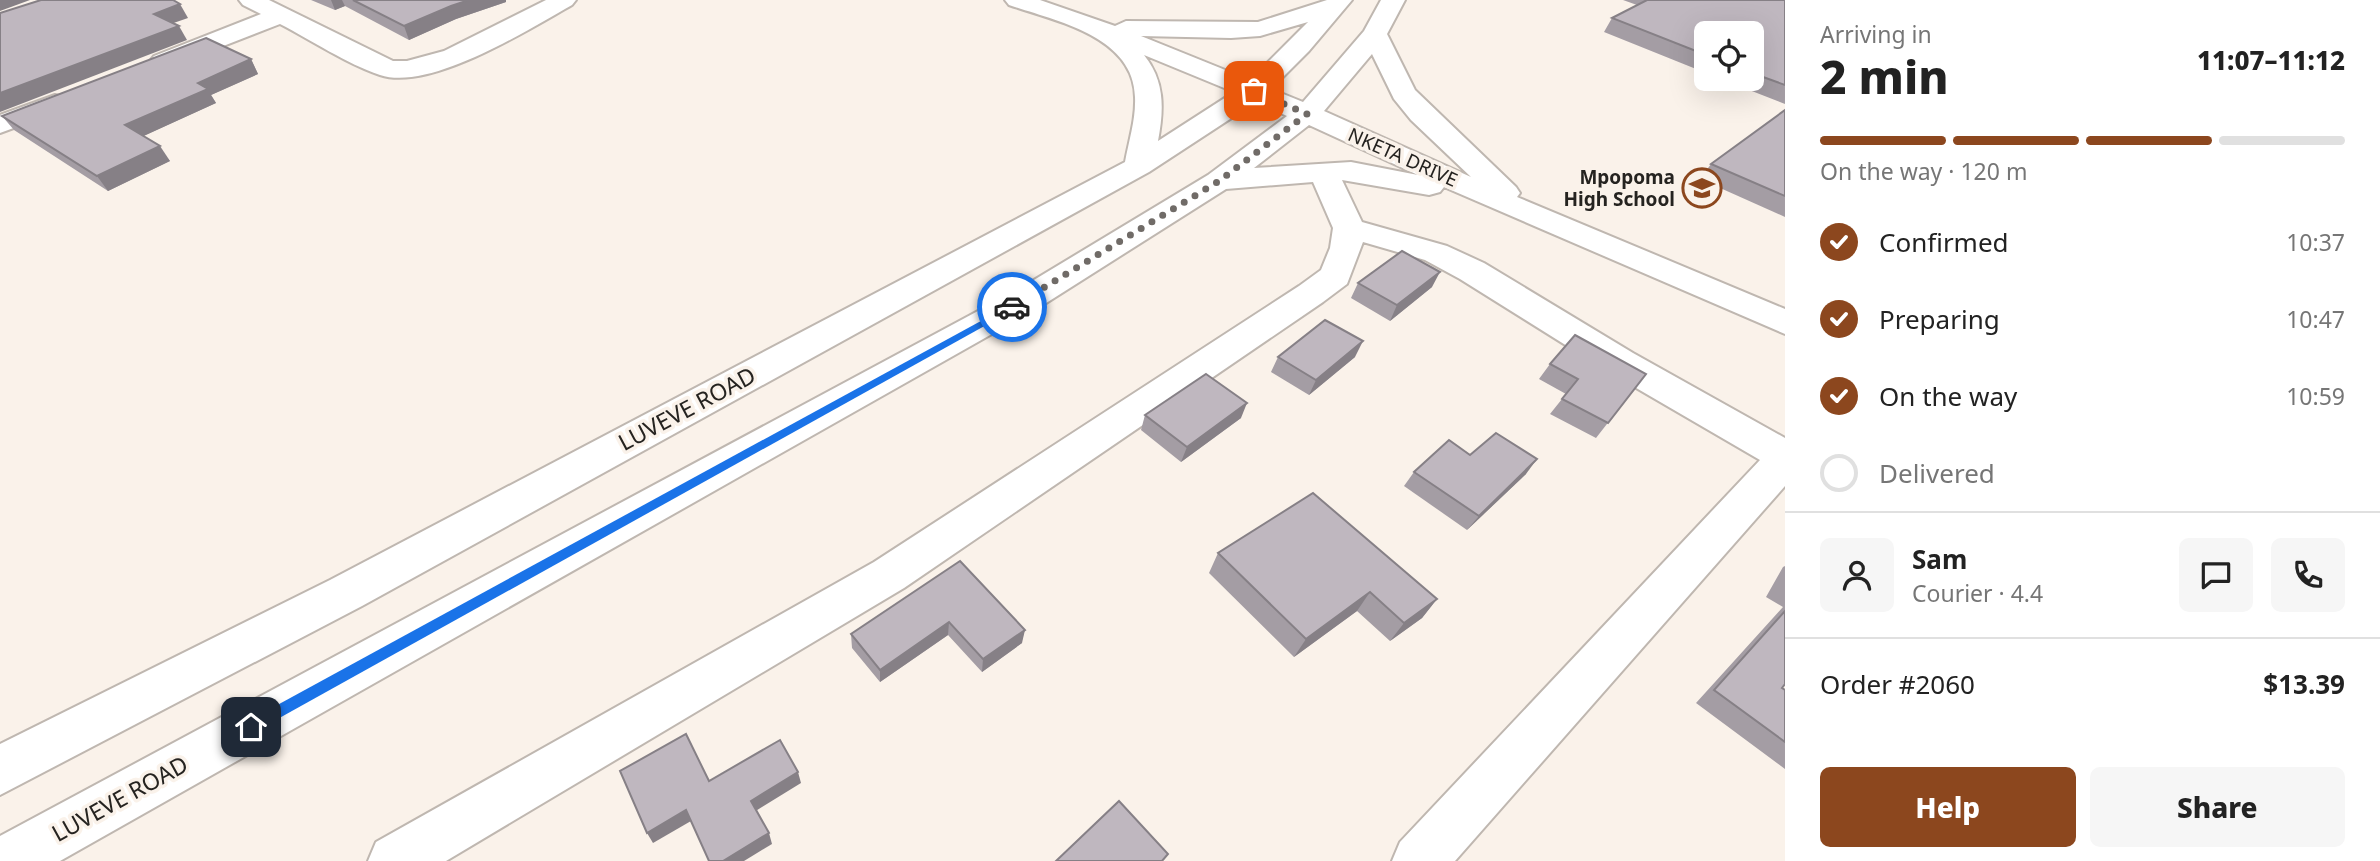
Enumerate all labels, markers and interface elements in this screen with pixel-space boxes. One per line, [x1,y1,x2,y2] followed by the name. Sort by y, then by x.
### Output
[1820,18,1932,50] text: Arriving in
[1694,21,1764,91] map controls
[1694,21,1764,91] button: locate
[2197,42,2345,78] text: 11:07–11:12
[1820,45,1949,107] text: 2 min
[1224,61,1284,121] pin
[1235,72,1273,110] icon: bag
[1344,121,1462,193] street label: NKETA DRIVE
[1820,155,2027,187] text: On the way · 120 m
[1563,164,1675,212] place label: Mpopoma High School
[1681,167,1723,209] school or university icon: Mpopoma High School
[1820,223,1858,261] icon: check
[1879,224,2009,260] text: Confirmed
[2286,226,2345,258] text: 10:37
[977,272,1047,342] courier
[993,288,1031,326] icon: car
[1820,300,1858,338] icon: check
[1879,301,2000,337] text: Preparing
[2286,303,2345,335] text: 10:47
[612,359,761,458] street label: LUVEVE ROAD
[1820,377,1858,415] icon: check
[1879,378,2017,414] text: On the way
[2286,380,2345,412] text: 10:59
[1879,455,1995,491] text: Delivered
[1820,538,1894,612] button: person
[2179,538,2253,612] button: chat
[2271,538,2345,612] button: phone
[1912,541,1967,577] text: Sam
[1912,577,2043,609] text: Courier · 4.4
[1820,666,1975,702] text: Order #2060
[2263,666,2345,702] text: $13.39
[221,697,281,757] pin
[232,708,270,746] icon: home
[46,748,193,849] street label: LUVEVE ROAD
[1820,767,2076,847] button: Help
[2090,767,2345,847] button: Share

